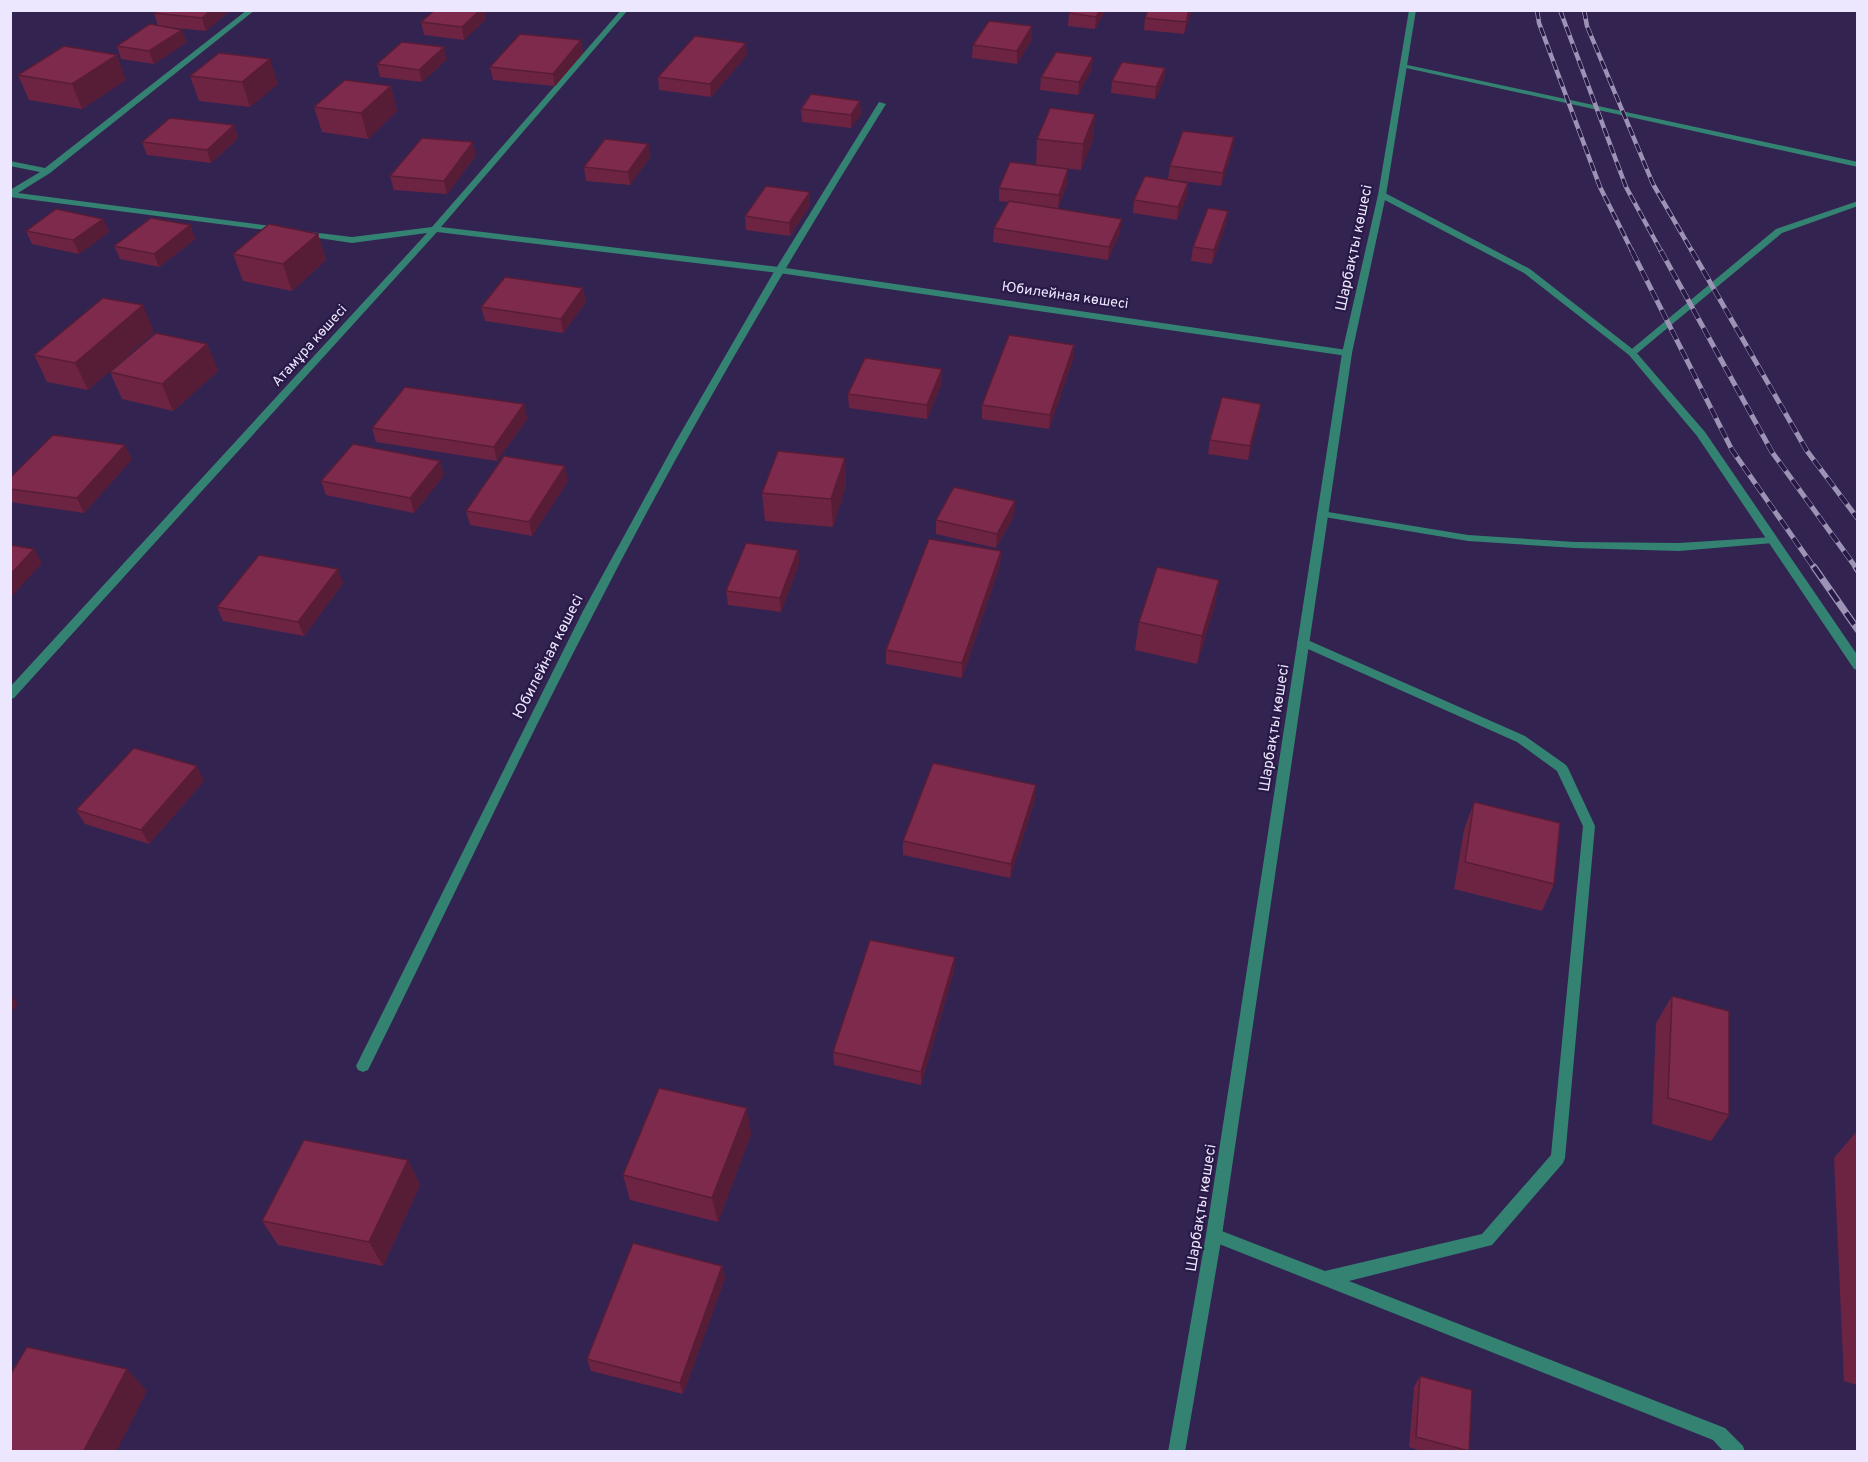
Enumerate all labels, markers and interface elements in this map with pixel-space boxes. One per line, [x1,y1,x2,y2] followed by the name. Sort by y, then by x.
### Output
[1332,183,1378,313] street label: Шарбақты көшесі
[1000,279,1130,313] street label: Юбилейная көшесі
[269,302,351,390] street label: Атамұра көшесі
[509,592,589,722] street label: Юбилейная көшесі
[1256,663,1294,793] street label: Шарбақты көшесі
[1183,1143,1221,1273] street label: Шарбақты көшесі

